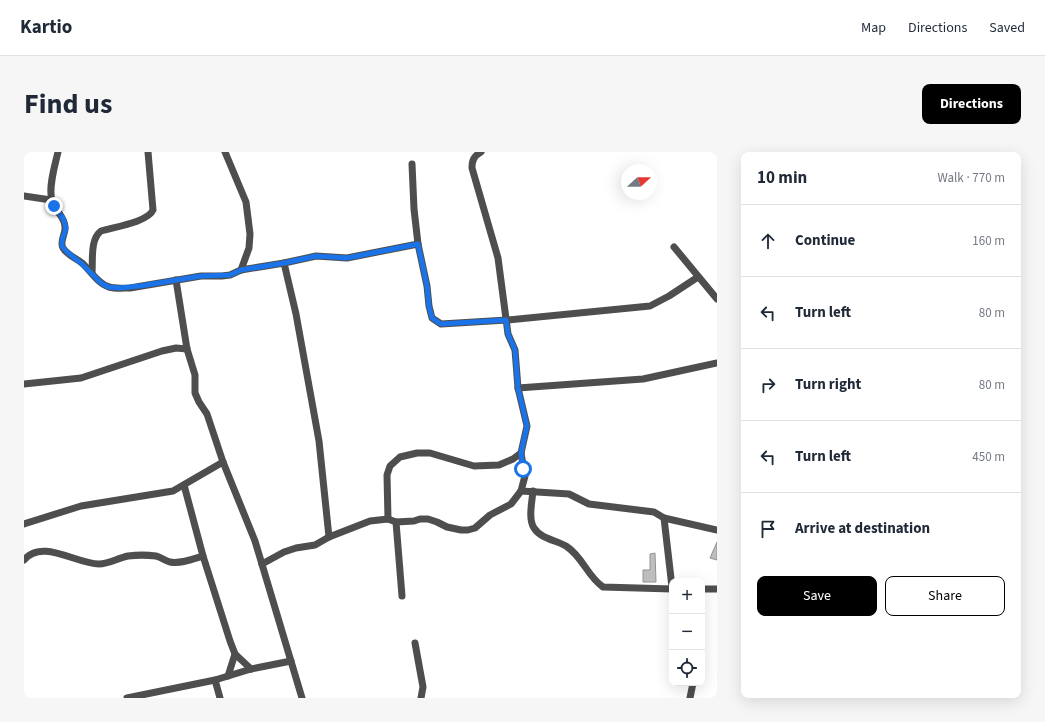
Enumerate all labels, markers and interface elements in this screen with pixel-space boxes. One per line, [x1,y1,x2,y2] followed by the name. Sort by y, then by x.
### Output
[20,14,72,41] text: Kartio
[861,18,886,38] text: Map
[908,18,967,38] text: Directions
[989,18,1025,38] text: Saved
[24,84,112,124] text: Find us
[922,84,1021,124] button: Directions
[621,164,657,200] north arrow
[757,166,807,190] text: 10 min
[937,169,1005,187] text: Walk · 770 m
[45,197,63,215] route end
[757,230,779,252] icon: ahead
[795,230,855,251] text: Continue
[972,232,1005,250] text: 160 m
[757,302,779,324] icon: left
[795,302,851,323] text: Turn left
[979,304,1005,322] text: 80 m
[757,374,779,396] icon: right
[795,374,861,395] text: Turn right
[979,376,1005,394] text: 80 m
[757,446,779,468] icon: left
[795,446,851,467] text: Turn left
[972,448,1005,466] text: 450 m
[514,460,532,478] route start
[757,518,779,540] icon: arrive
[795,518,930,539] text: Arrive at destination
[757,576,877,616] button: Save
[885,576,1005,616] button: Share
[669,578,705,686] map controls
[669,578,705,614] button: +
[669,614,705,650] button: −
[669,650,705,686] button: locate

